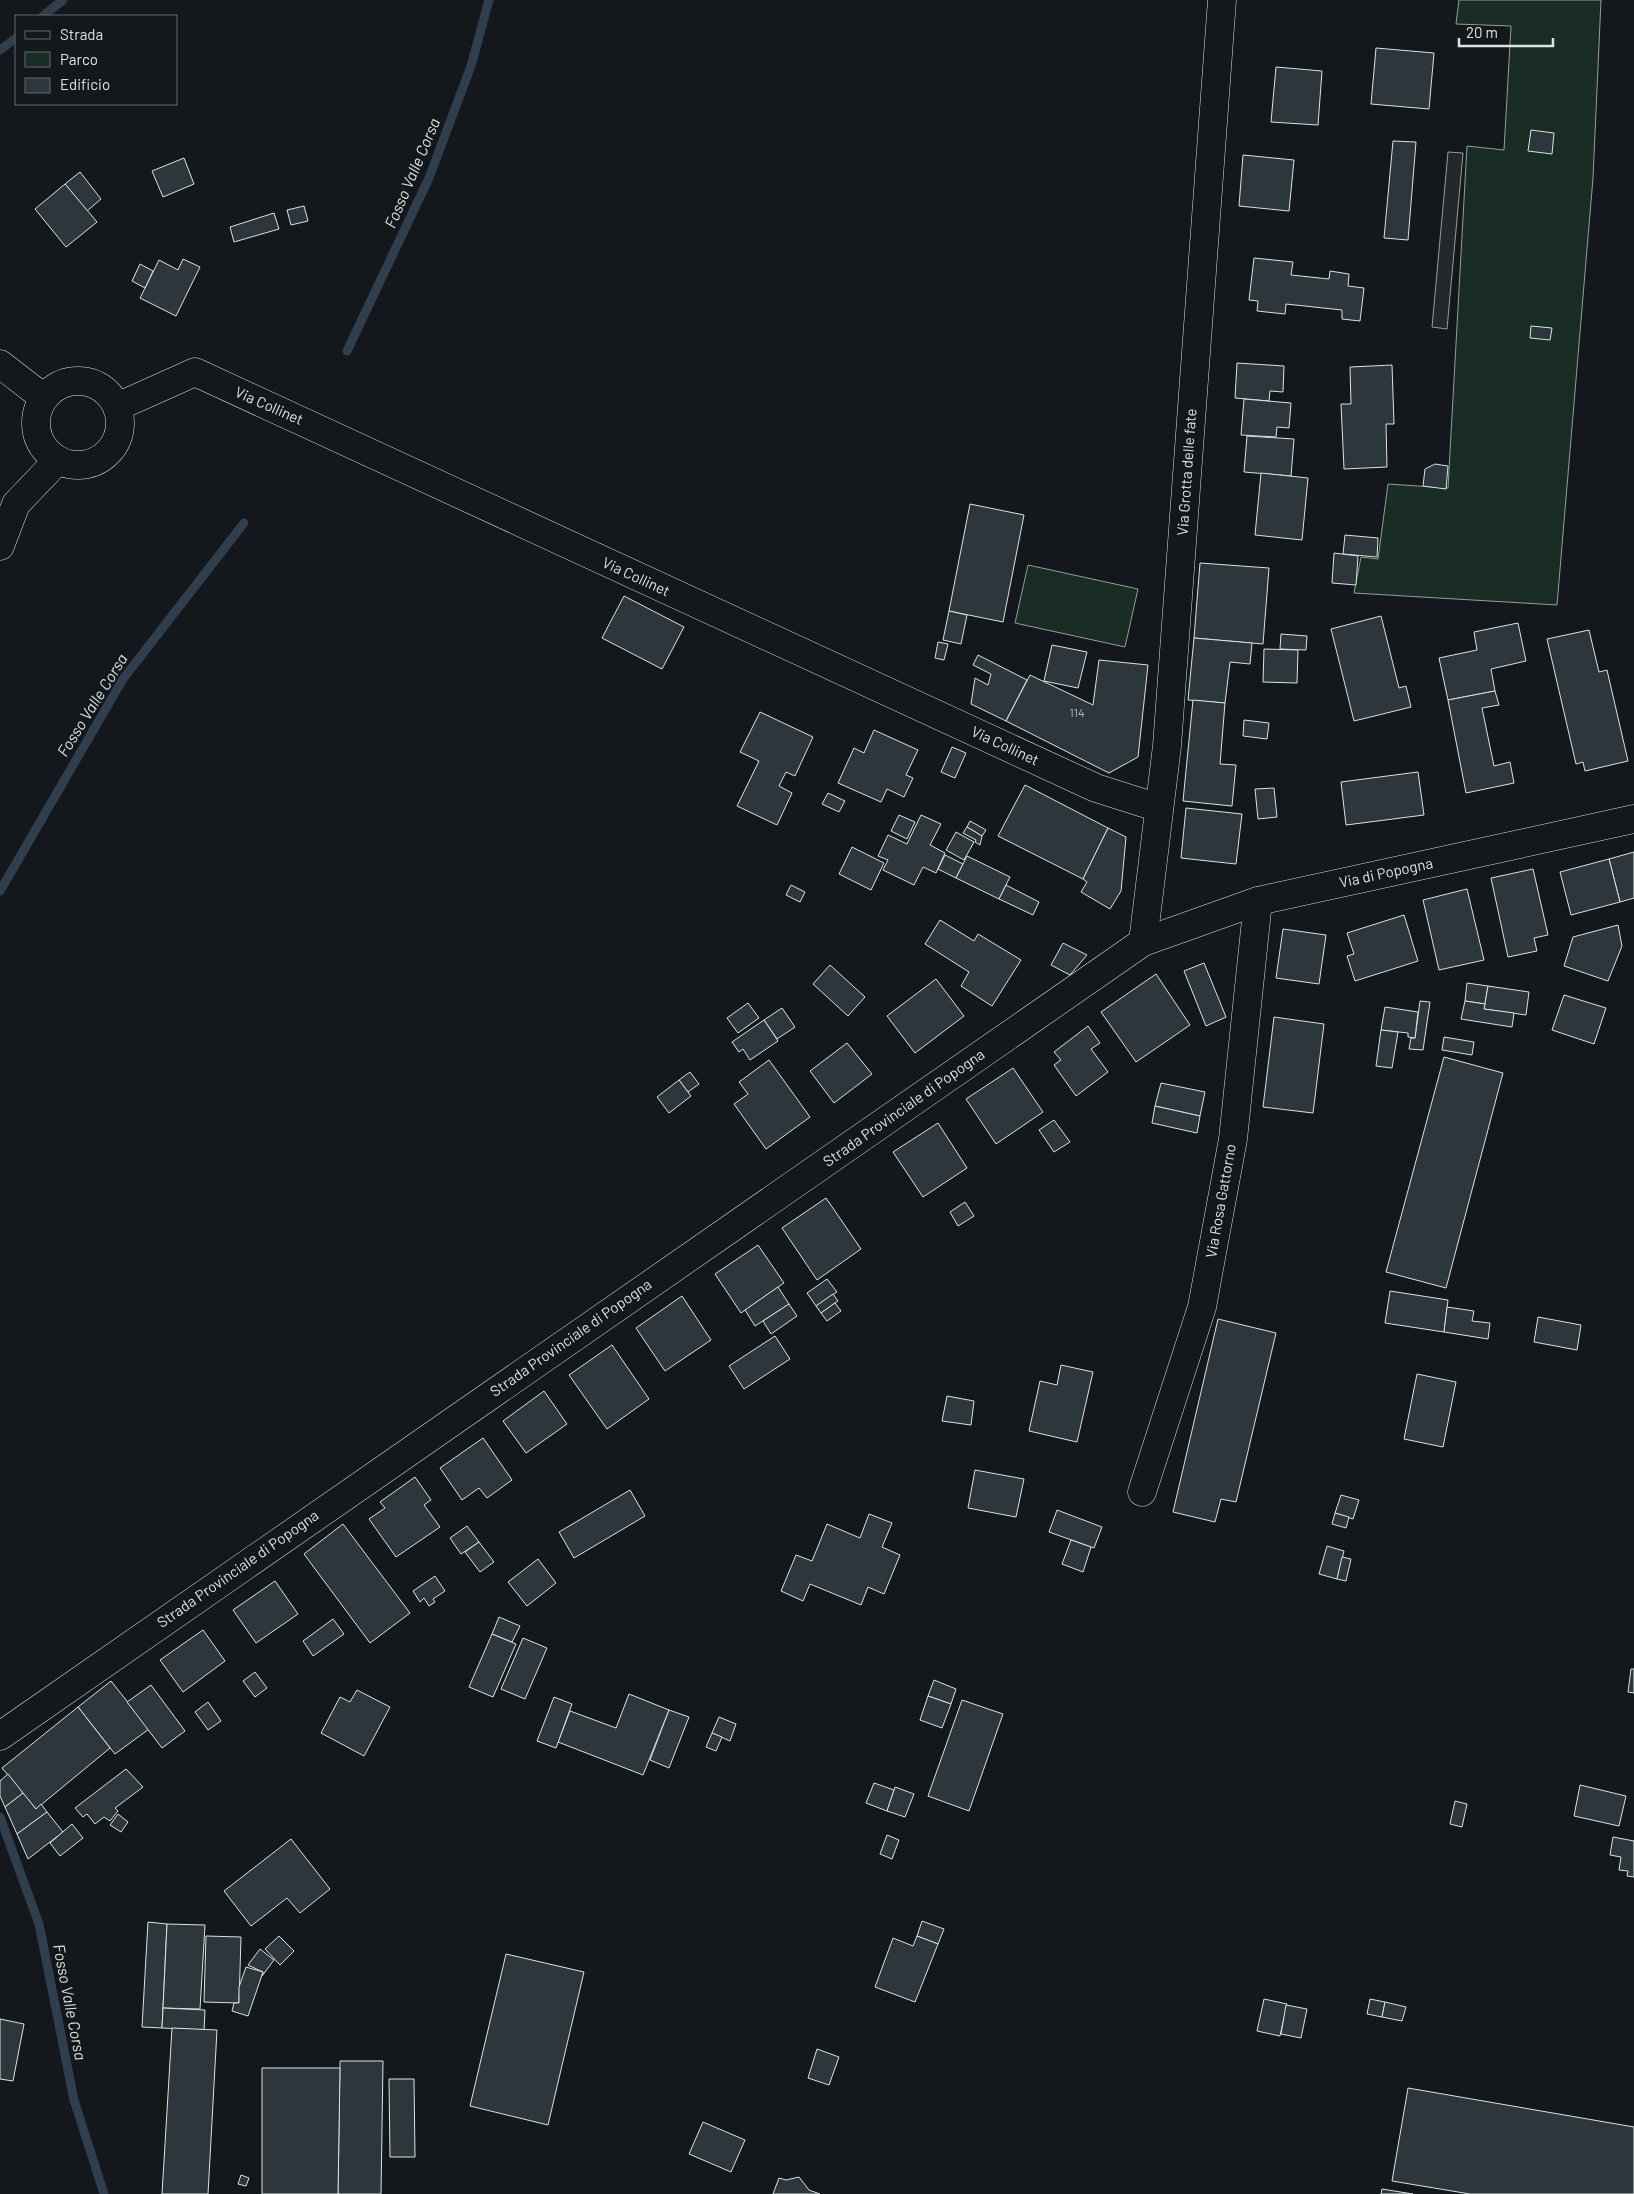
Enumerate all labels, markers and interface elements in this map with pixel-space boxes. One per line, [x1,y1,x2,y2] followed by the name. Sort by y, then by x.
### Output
[15,15,178,105] legend
[1459,15,1553,47] scale bar
[1466,23,1498,41] text: 20 m
[60,25,103,43] text: Strada
[60,50,98,68] text: Parco
[60,75,110,93] text: Edificio
[380,115,443,231] water label: Fosso Valle Corsa
[233,382,306,428] street label: Via Collinet
[1173,408,1199,536] street label: Via Grotta delle fate
[600,553,673,600] street label: Via Collinet
[52,650,131,760] water label: Fosso Valle Corsa
[1069,705,1085,719] house number: 114
[969,722,1042,769] street label: Via Collinet
[1337,853,1434,891] street label: Via di Popogna
[819,1044,988,1170] street label: Strada Provinciale di Popogna
[1201,1142,1239,1259] street label: Via Rosa Gattorno
[486,1274,655,1400] street label: Strada Provinciale di Popogna
[153,1505,322,1631] street label: Strada Provinciale di Popogna
[50,1942,91,2062] water label: Fosso Valle Corsa

